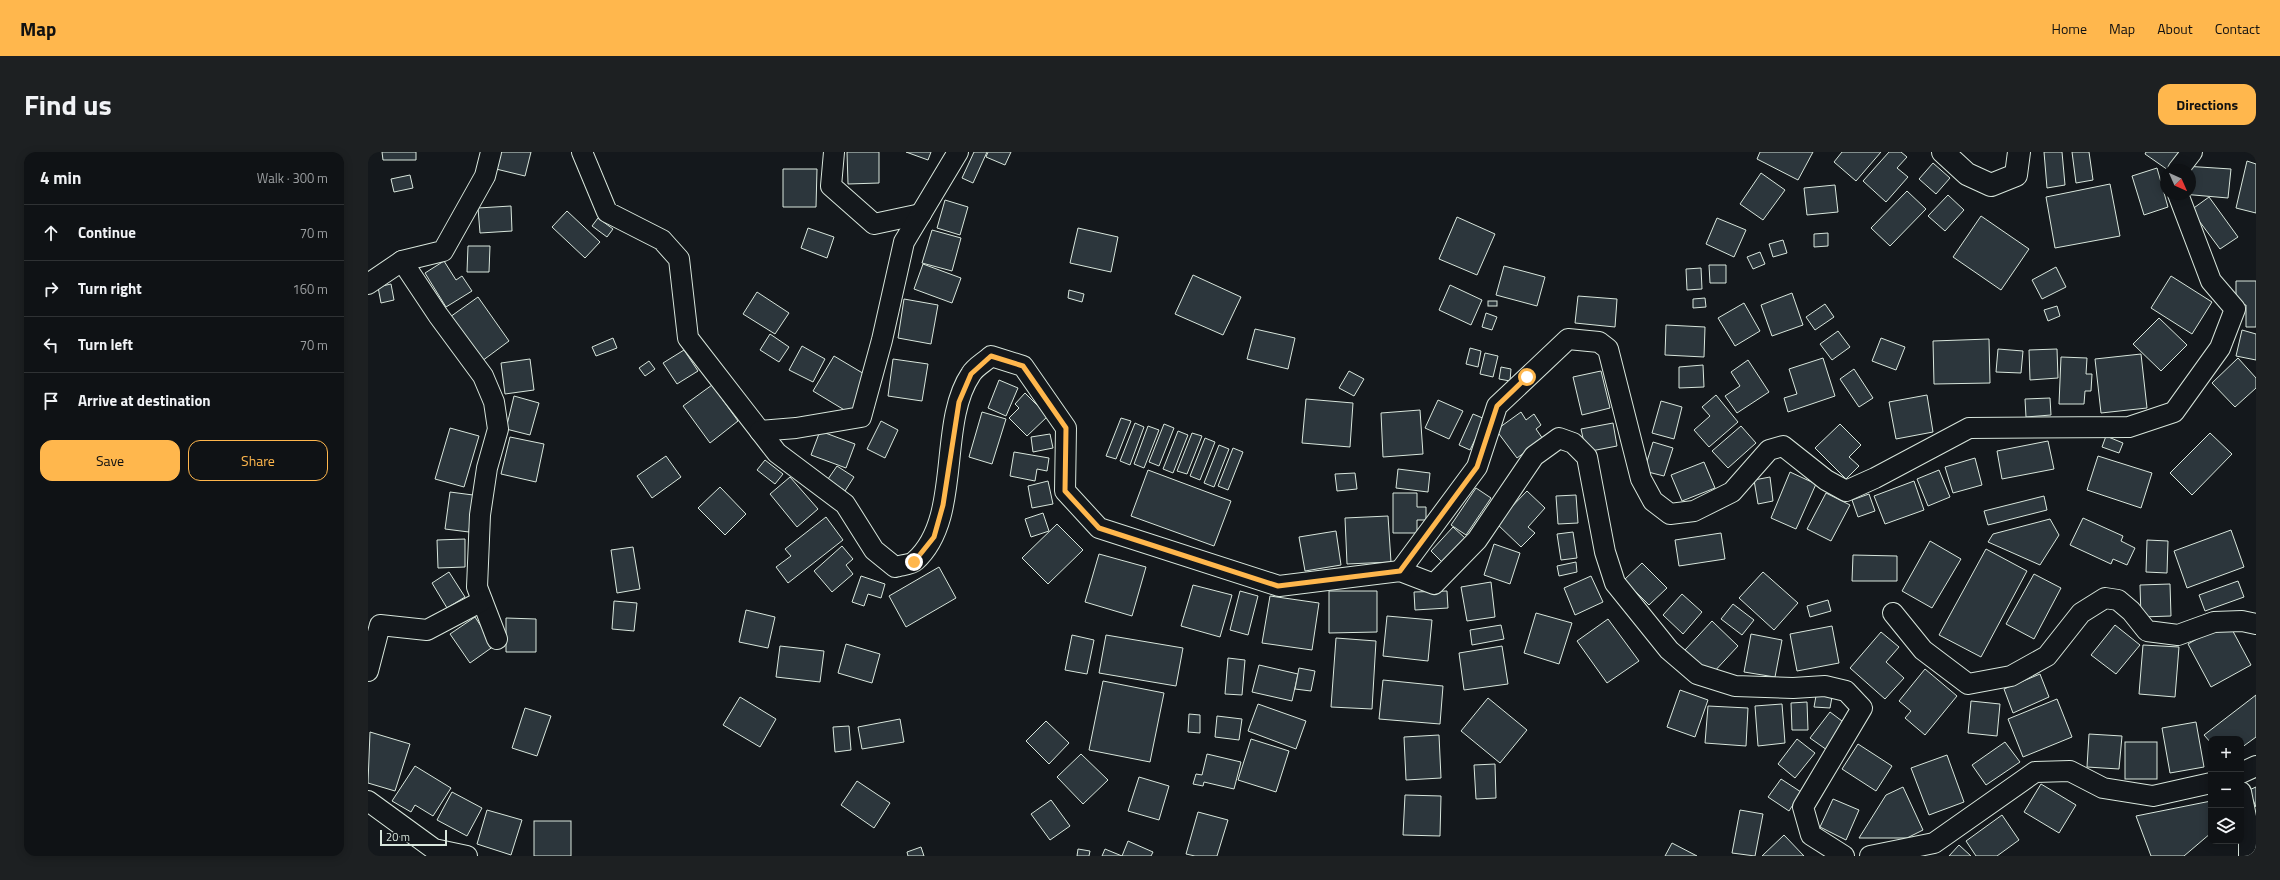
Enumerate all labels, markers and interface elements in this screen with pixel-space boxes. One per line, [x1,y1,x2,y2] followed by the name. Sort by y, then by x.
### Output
[20,14,56,43] text: Map
[2052,18,2087,39] text: Home
[2109,18,2135,39] text: Map
[2157,18,2193,39] text: About
[2215,18,2260,39] text: Contact
[24,83,112,126] text: Find us
[2158,84,2256,125] button: Directions
[2160,164,2196,200] north arrow
[40,165,81,191] text: 4 min
[257,168,328,188] text: Walk · 300 m
[78,221,136,244] text: Continue
[40,222,62,244] icon: ahead
[300,223,328,243] text: 70 m
[78,277,142,300] text: Turn right
[40,278,62,300] icon: right
[292,279,328,299] text: 160 m
[78,333,133,356] text: Turn left
[40,334,62,356] icon: left
[300,335,328,355] text: 70 m
[1518,368,1536,386] route start
[78,389,211,412] text: Arrive at destination
[40,390,62,412] icon: arrive
[40,440,180,481] button: Save
[188,440,328,481] button: Share
[905,553,923,571] route end
[2208,736,2244,844] map controls
[2208,736,2244,772] button: +
[2208,772,2244,808] button: −
[2208,808,2244,844] button: layers
[380,828,447,847] scale bar
[386,829,410,845] text: 20 m

